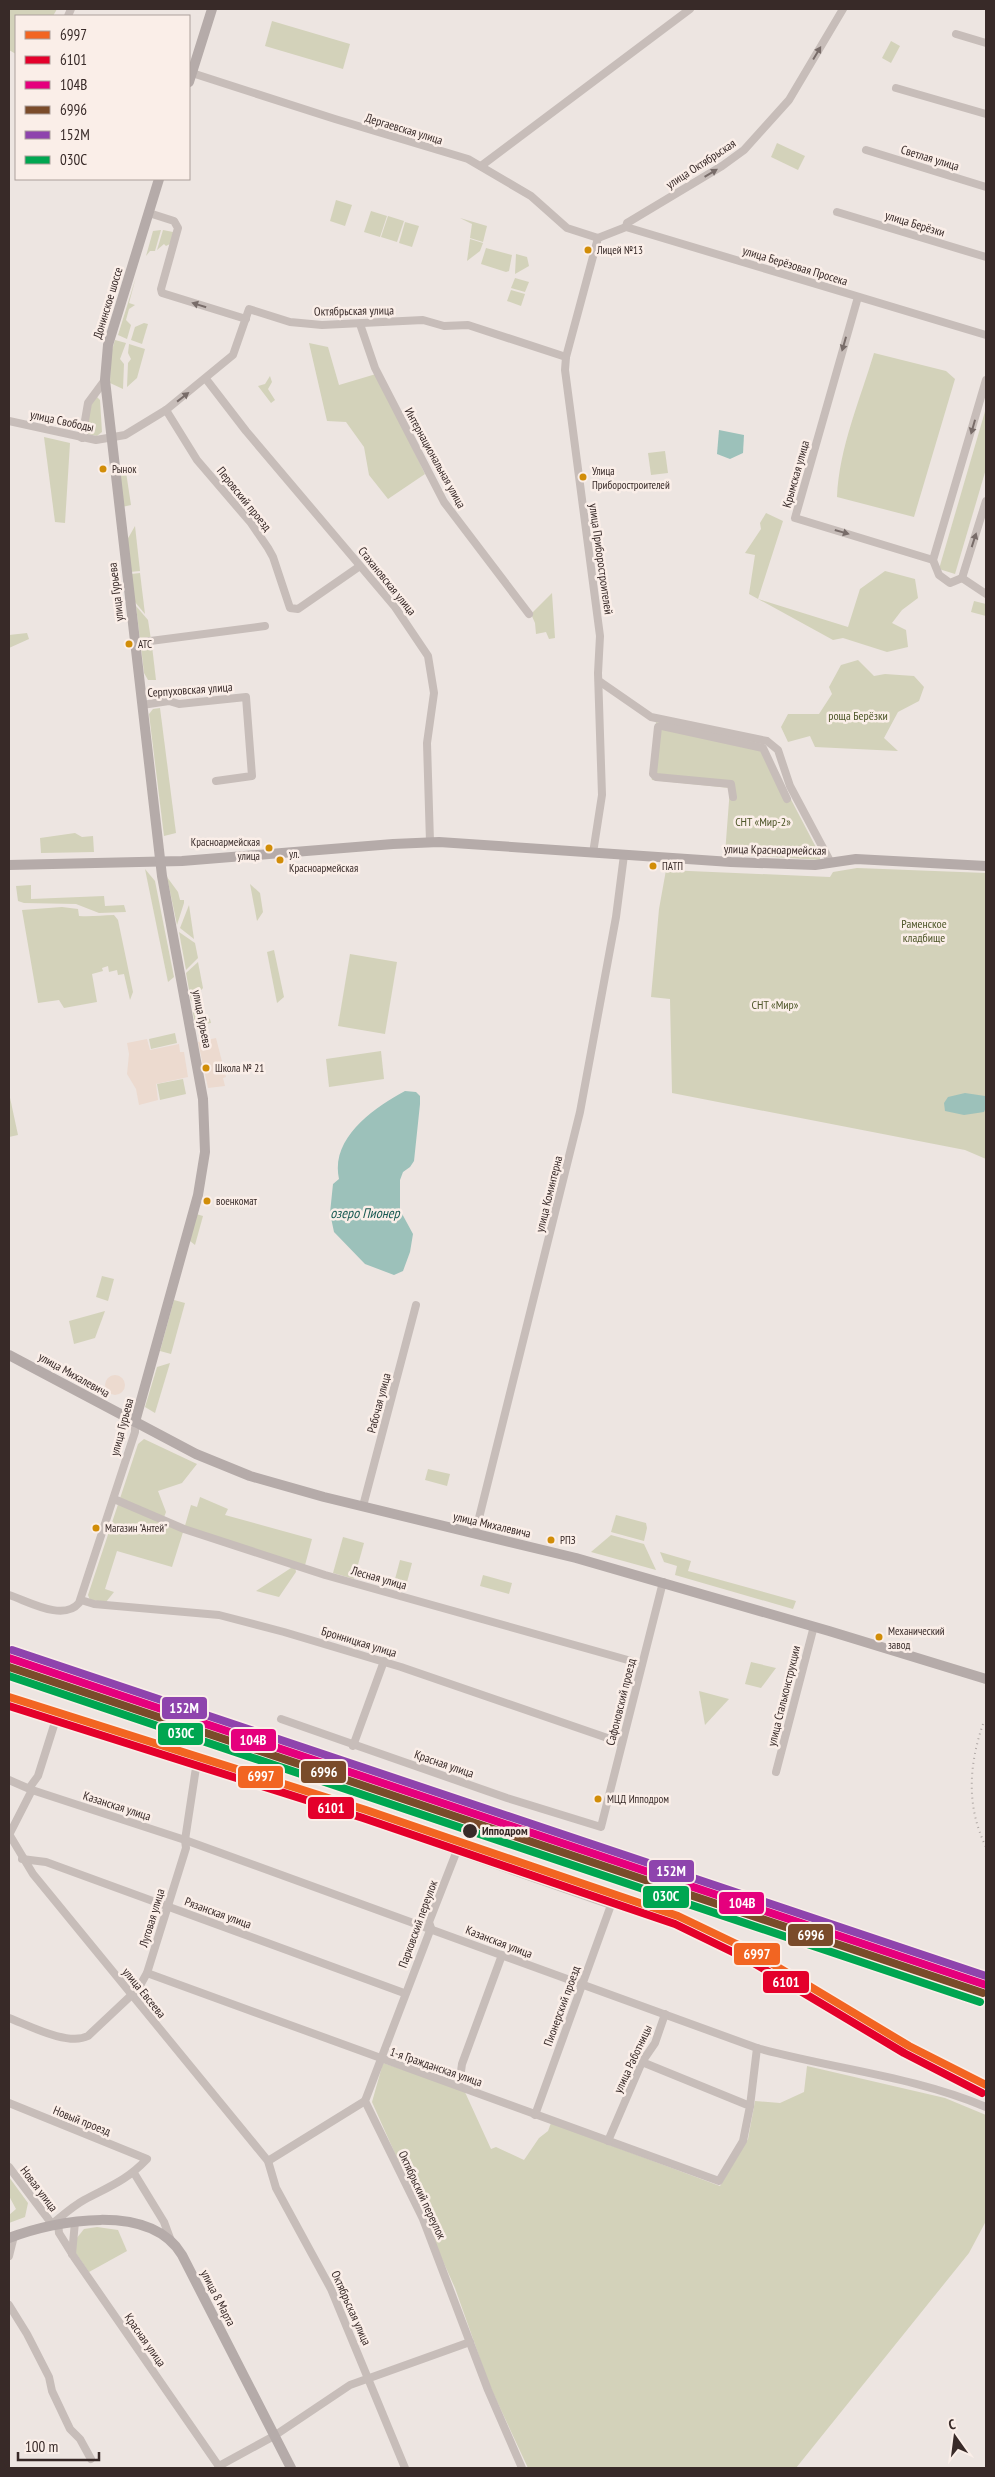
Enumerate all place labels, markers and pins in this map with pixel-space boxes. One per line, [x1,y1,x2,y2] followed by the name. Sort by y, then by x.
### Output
[596,243,643,257] place label: Лицей №13
[583,245,593,255] marker: Лицей №13
[112,462,137,476] place label: Рынок
[98,464,108,474] marker: Рынок
[592,464,670,492] place label: Улица Приборостроителей
[578,472,588,482] marker: Улица Приборостроителей
[138,637,152,651] place label: АТС
[124,639,134,649] marker: АТС
[191,835,260,863] place label: Красноармейская улица
[264,843,274,853] marker: Красноармейская улица
[289,847,358,875] place label: ул. Красноармейская
[275,855,285,865] marker: ул. Красноармейская
[662,859,683,873] place label: ПАТП
[648,861,658,871] marker: ПАТП
[215,1061,264,1075] place label: Школа № 21
[201,1063,211,1073] marker: Школа № 21
[216,1194,258,1208] place label: военкомат
[202,1196,212,1206] marker: военкомат
[105,1521,167,1535] place label: Магазин "Антей"
[91,1523,101,1533] marker: Магазин "Антей"
[560,1533,576,1547] place label: РПЗ
[546,1535,556,1545] marker: РПЗ
[888,1624,945,1652] place label: Механический завод
[874,1632,884,1642] marker: Механический завод
[607,1792,669,1806] place label: МЦД Ипподром
[593,1794,603,1804] marker: МЦД Ипподром
[461,1822,479,1840] marker: Ипподром
[482,1823,528,1838] place label: Ипподром

